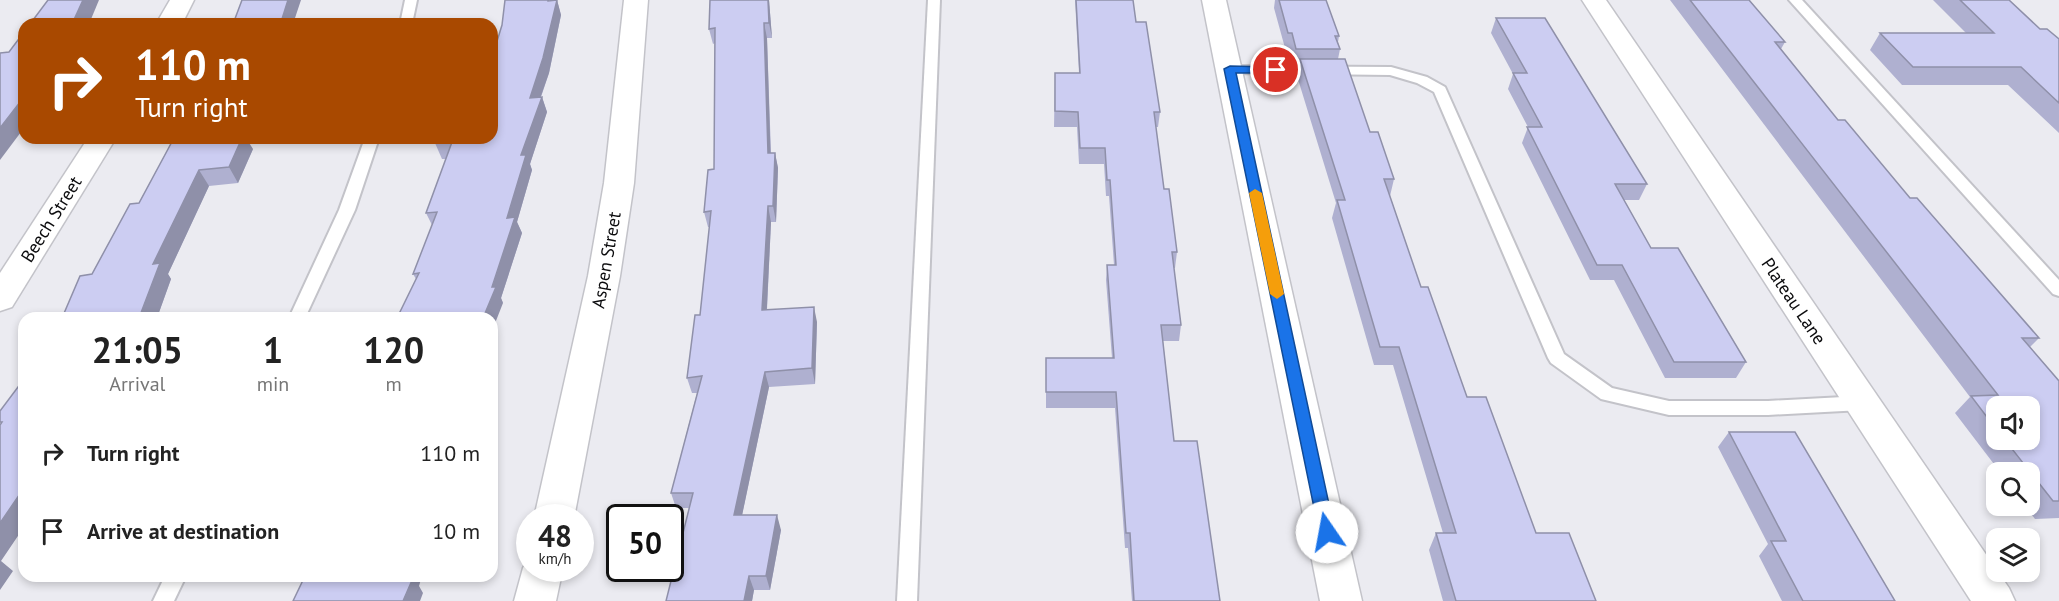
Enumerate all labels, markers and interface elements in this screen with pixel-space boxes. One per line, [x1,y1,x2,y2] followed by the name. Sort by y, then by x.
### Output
[135,37,251,92] text: 110 m
[36,42,114,120] icon: right
[1250,44,1301,95] pin
[1259,53,1292,86] icon: arrive
[135,90,248,124] text: Turn right
[16,172,86,266] street label: Beech Street
[586,210,626,310] street label: Aspen Street
[1757,253,1831,349] street label: Plateau Lane
[92,326,183,373] text: 21:05
[263,326,283,373] text: 1
[363,326,424,373] text: 120
[109,371,165,397] text: Arrival
[257,371,289,397] text: min
[386,371,402,397] text: m
[1986,396,2040,582] map controls
[1986,396,2040,450] button: sound
[36,437,69,470] icon: right
[87,439,179,467] text: Turn right
[420,439,480,467] text: 110 m
[1986,462,2040,516] button: search
[1295,500,1359,564] position arrow
[606,504,684,582] speed limit sign: 50
[36,515,69,548] icon: arrive
[538,516,572,555] text: 48
[87,517,279,545] text: Arrive at destination
[432,517,480,545] text: 10 m
[1986,528,2040,582] button: layers
[539,549,571,568] text: km/h

